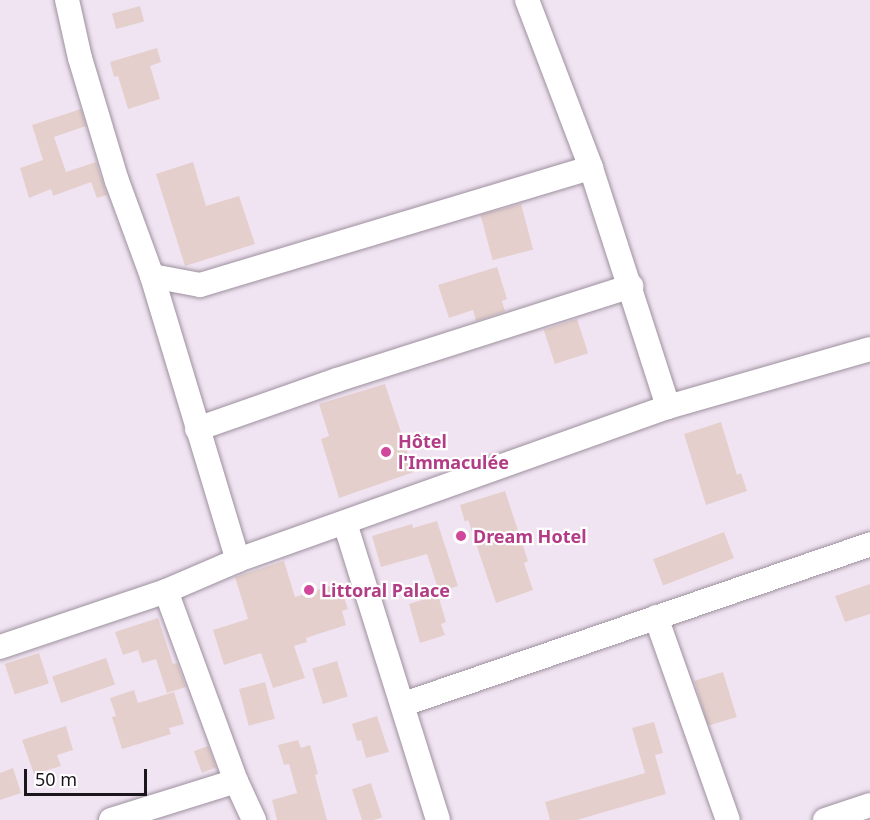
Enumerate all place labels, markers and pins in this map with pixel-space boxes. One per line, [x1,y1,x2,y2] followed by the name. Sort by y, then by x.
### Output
[398,431,509,474] place label: Hôtel l'Immaculée
[379,445,393,459] marker: Hôtel l'Immaculée
[473,525,587,547] place label: Dream Hotel
[454,529,468,543] marker: Dream Hotel
[321,579,450,601] place label: Littoral Palace
[302,583,316,597] marker: Littoral Palace

